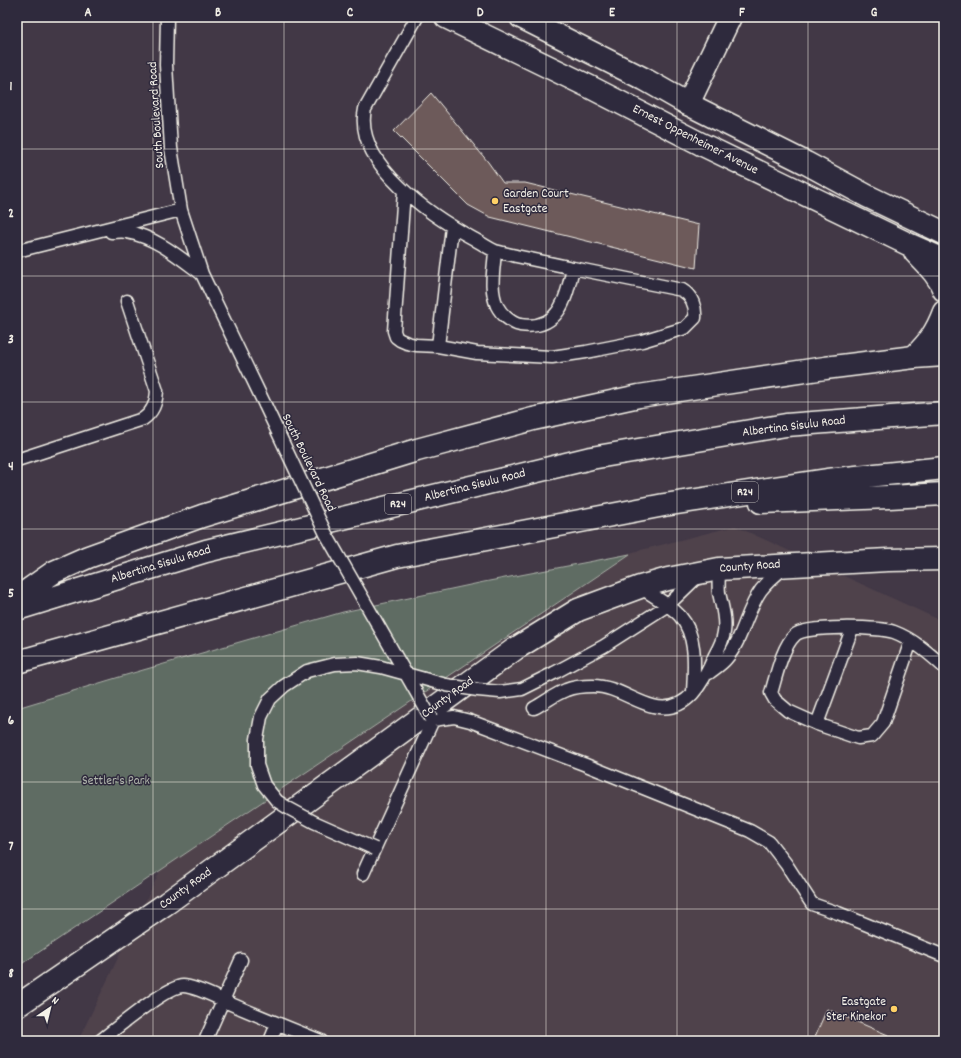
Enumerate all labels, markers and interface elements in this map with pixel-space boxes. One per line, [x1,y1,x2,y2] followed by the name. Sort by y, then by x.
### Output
[84,4,92,23] text: A
[215,4,221,23] text: B
[347,4,354,23] text: C
[477,4,484,23] text: D
[609,4,616,23] text: E
[739,4,745,23] text: F
[871,4,878,23] text: G
[144,61,170,169] street label: South Boulevard Road
[10,78,13,97] text: 1
[629,100,761,180] street label: Ernest Oppenheimer Avenue
[503,185,569,219] place label: Garden Court Eastgate
[490,196,500,206] marker: Garden Court Eastgate
[8,205,14,224] text: 2
[8,331,14,350] text: 3
[276,411,340,515] street label: South Boulevard Road
[741,411,847,443] street label: Albertina Sisulu Road
[8,458,14,477] text: 4
[422,464,528,508] street label: Albertina Sisulu Road
[732,482,758,502] road number: R24
[385,494,411,514] road number: R24
[109,541,213,589] street label: Albertina Sisulu Road
[719,555,781,579] street label: County Road
[8,585,14,604] text: 5
[418,672,478,724] street label: County Road
[8,712,15,731] text: 6
[82,772,150,791] park label: Settler's Park
[9,838,14,857] text: 7
[156,863,216,915] street label: County Road
[8,965,14,984] text: 8
[30,988,70,1028] north arrow
[48,993,62,1010] text: N
[826,993,886,1027] place label: Eastgate Ster Kinekor
[889,1004,899,1014] marker: Eastgate Ster Kinekor

